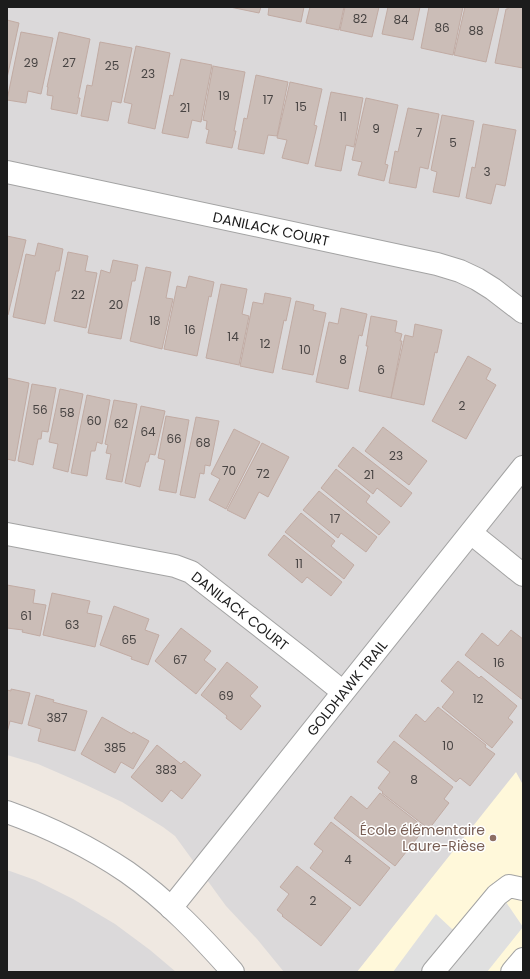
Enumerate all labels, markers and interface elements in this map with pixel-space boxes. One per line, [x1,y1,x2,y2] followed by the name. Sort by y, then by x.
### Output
[353,10,367,27] house number: 82
[393,11,409,28] house number: 84
[434,19,450,36] house number: 86
[468,22,484,39] house number: 88
[24,54,38,71] house number: 29
[62,54,76,71] house number: 27
[105,57,119,74] house number: 25
[141,65,155,82] house number: 23
[218,87,230,104] house number: 19
[263,91,274,108] house number: 17
[295,98,307,115] house number: 15
[180,99,190,116] house number: 21
[339,108,347,125] house number: 11
[372,120,380,137] house number: 9
[416,124,423,141] house number: 7
[449,134,457,151] house number: 5
[483,163,491,180] house number: 3
[211,207,331,251] street label: DANILACK COURT
[71,286,85,303] house number: 22
[109,296,123,313] house number: 20
[149,312,161,329] house number: 18
[184,321,196,338] house number: 16
[227,328,239,345] house number: 14
[260,335,270,352] house number: 12
[299,341,311,358] house number: 10
[339,351,347,368] house number: 8
[377,361,385,378] house number: 6
[459,397,466,414] house number: 2
[32,401,48,418] house number: 56
[59,404,75,421] house number: 58
[86,412,102,429] house number: 60
[114,415,128,432] house number: 62
[140,423,156,440] house number: 64
[166,430,182,447] house number: 66
[195,434,211,451] house number: 68
[389,447,403,464] house number: 23
[222,462,236,479] house number: 70
[256,465,270,482] house number: 72
[364,466,374,483] house number: 21
[330,510,341,527] house number: 17
[295,555,303,572] house number: 11
[187,567,293,656] street label: DANILACK COURT
[20,607,32,624] house number: 61
[65,616,79,633] house number: 63
[121,631,137,648] house number: 65
[302,636,392,740] street label: GOLDHAWK TRAIL
[173,651,188,668] house number: 67
[493,654,505,671] house number: 16
[218,687,234,704] house number: 69
[473,690,483,707] house number: 12
[46,709,68,726] house number: 387
[442,737,454,754] house number: 10
[104,739,126,756] house number: 385
[155,761,177,778] house number: 383
[410,771,418,788] house number: 8
[360,820,485,856] place label: École élémentaire Laure-Rièse
[488,833,498,843] marker: École élémentaire Laure-Rièse
[344,851,352,868] house number: 4
[310,892,317,909] house number: 2

